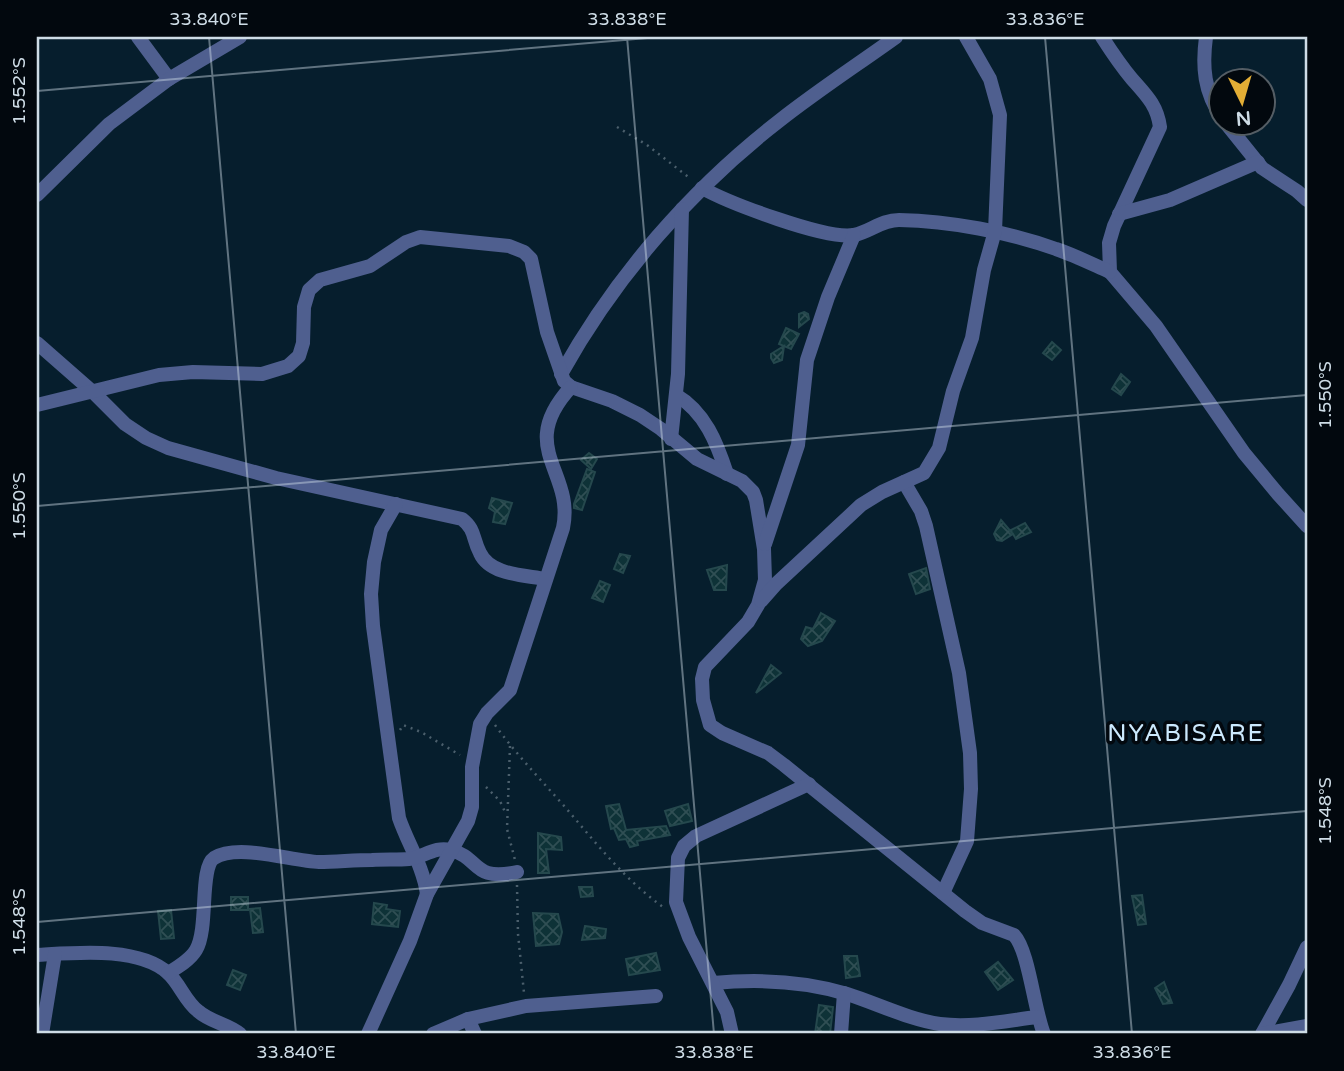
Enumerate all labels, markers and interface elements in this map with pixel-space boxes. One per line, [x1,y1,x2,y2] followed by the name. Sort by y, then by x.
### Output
[169,8,249,30] text: 33.840°E
[587,8,667,30] text: 33.838°E
[1005,8,1085,30] text: 33.836°E
[8,57,30,125] text: 1.552°S
[1208,66,1278,136] north arrow
[1235,106,1252,130] text: N
[1314,361,1336,429] text: 1.550°S
[8,472,30,540] text: 1.550°S
[1107,719,1265,748] district label: NYABISARE
[1314,777,1336,845] text: 1.548°S
[8,888,30,956] text: 1.548°S
[256,1041,336,1063] text: 33.840°E
[674,1041,754,1063] text: 33.838°E
[1092,1041,1172,1063] text: 33.836°E

